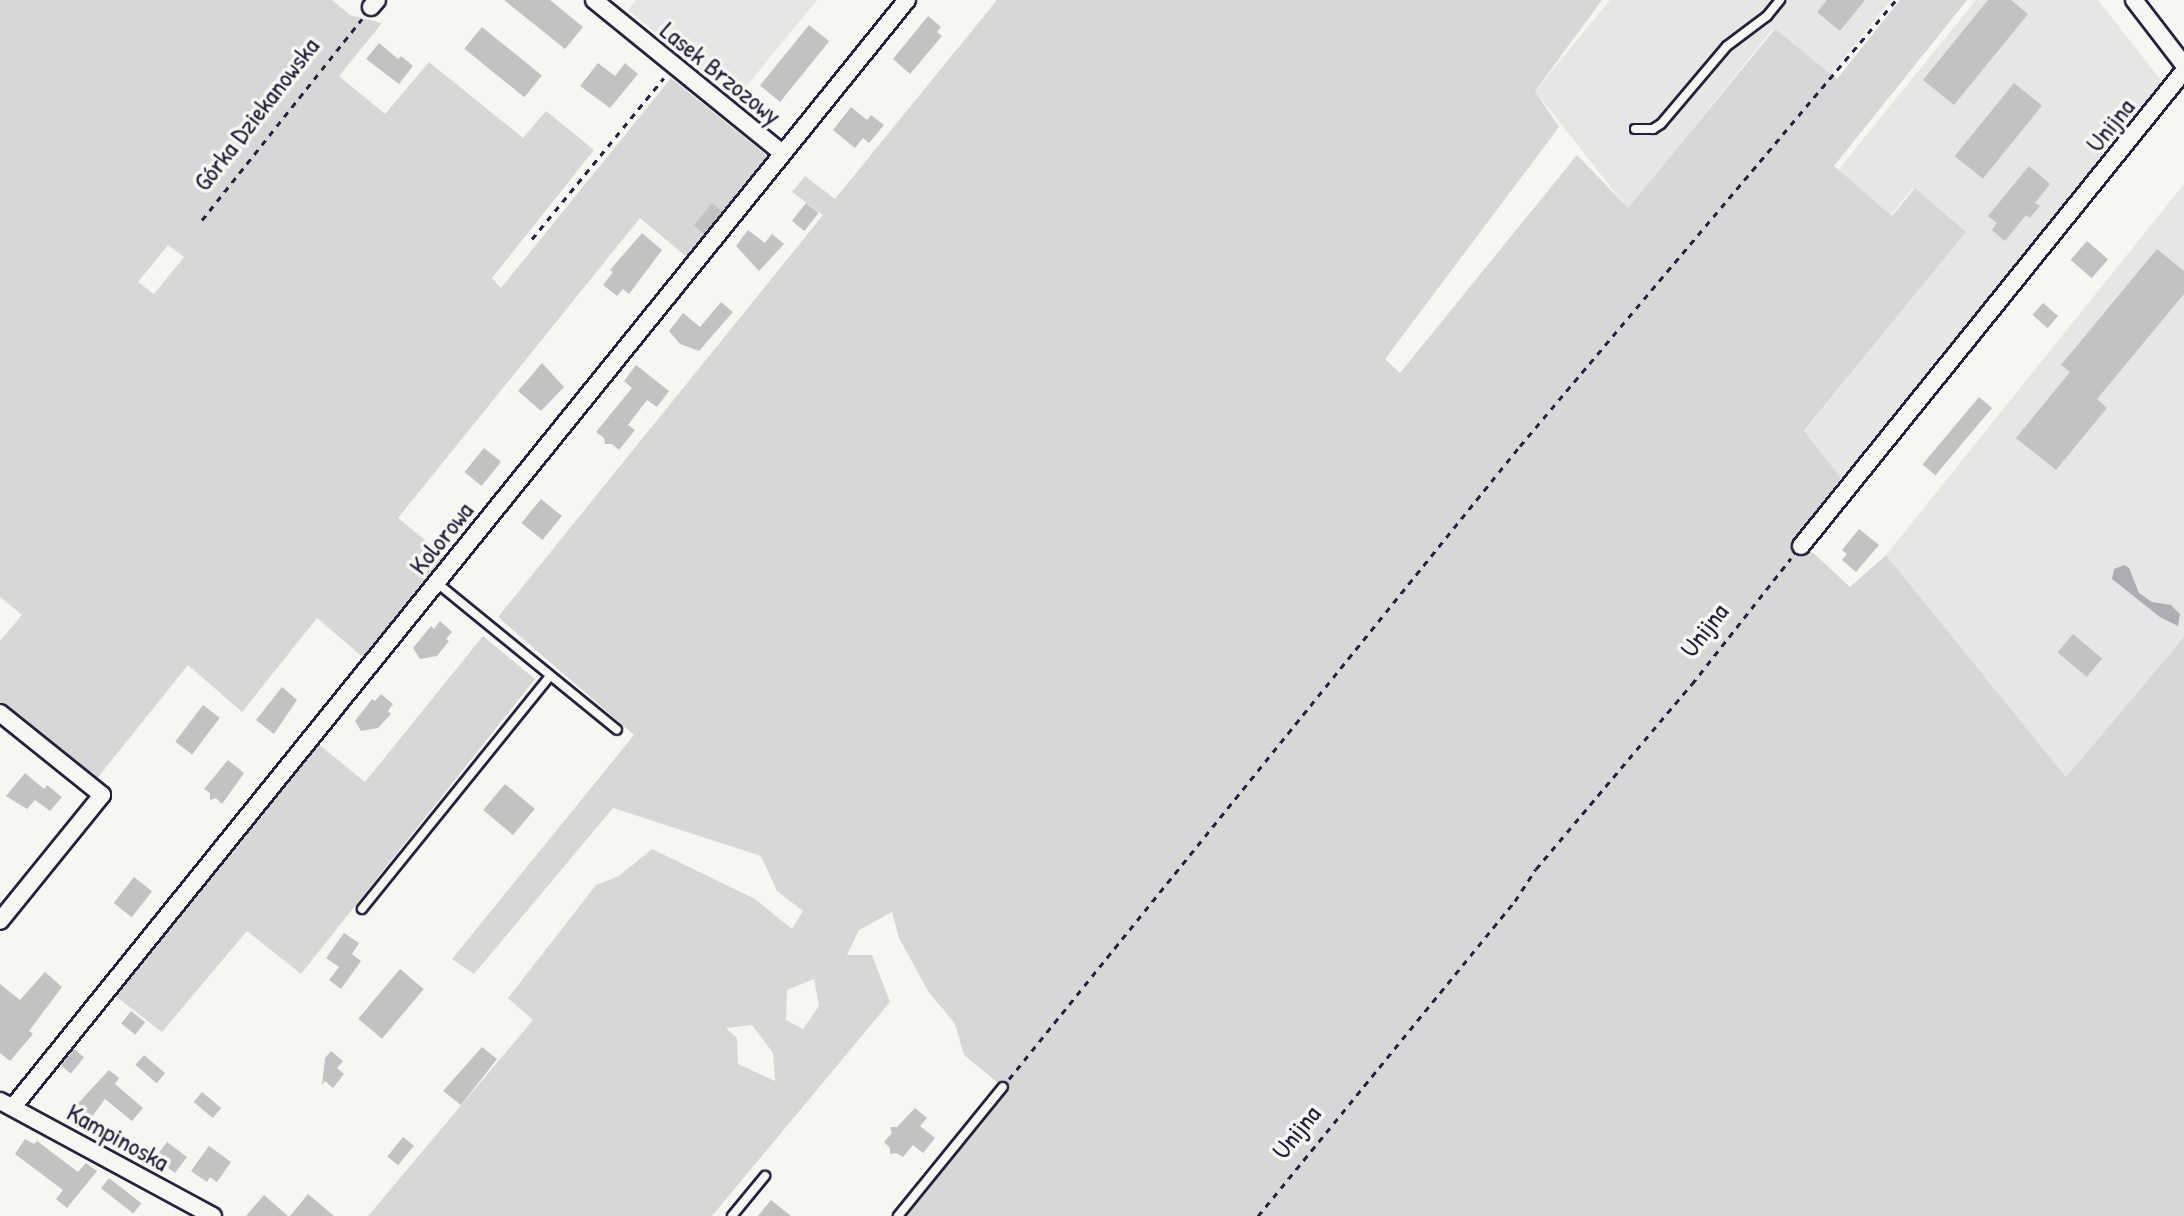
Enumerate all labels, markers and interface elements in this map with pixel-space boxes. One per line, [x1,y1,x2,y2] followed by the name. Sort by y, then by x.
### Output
[654,15,788,131] street label: Lasek Brzozowy
[187,31,325,197] street label: Górka Dziekanowska
[2079,92,2141,158] street label: Unijna
[402,495,480,581] street label: Kolorowa
[1673,597,1735,663] street label: Unijna
[62,1096,174,1178] street label: Kampinoska
[1265,1099,1327,1165] street label: Unijna

